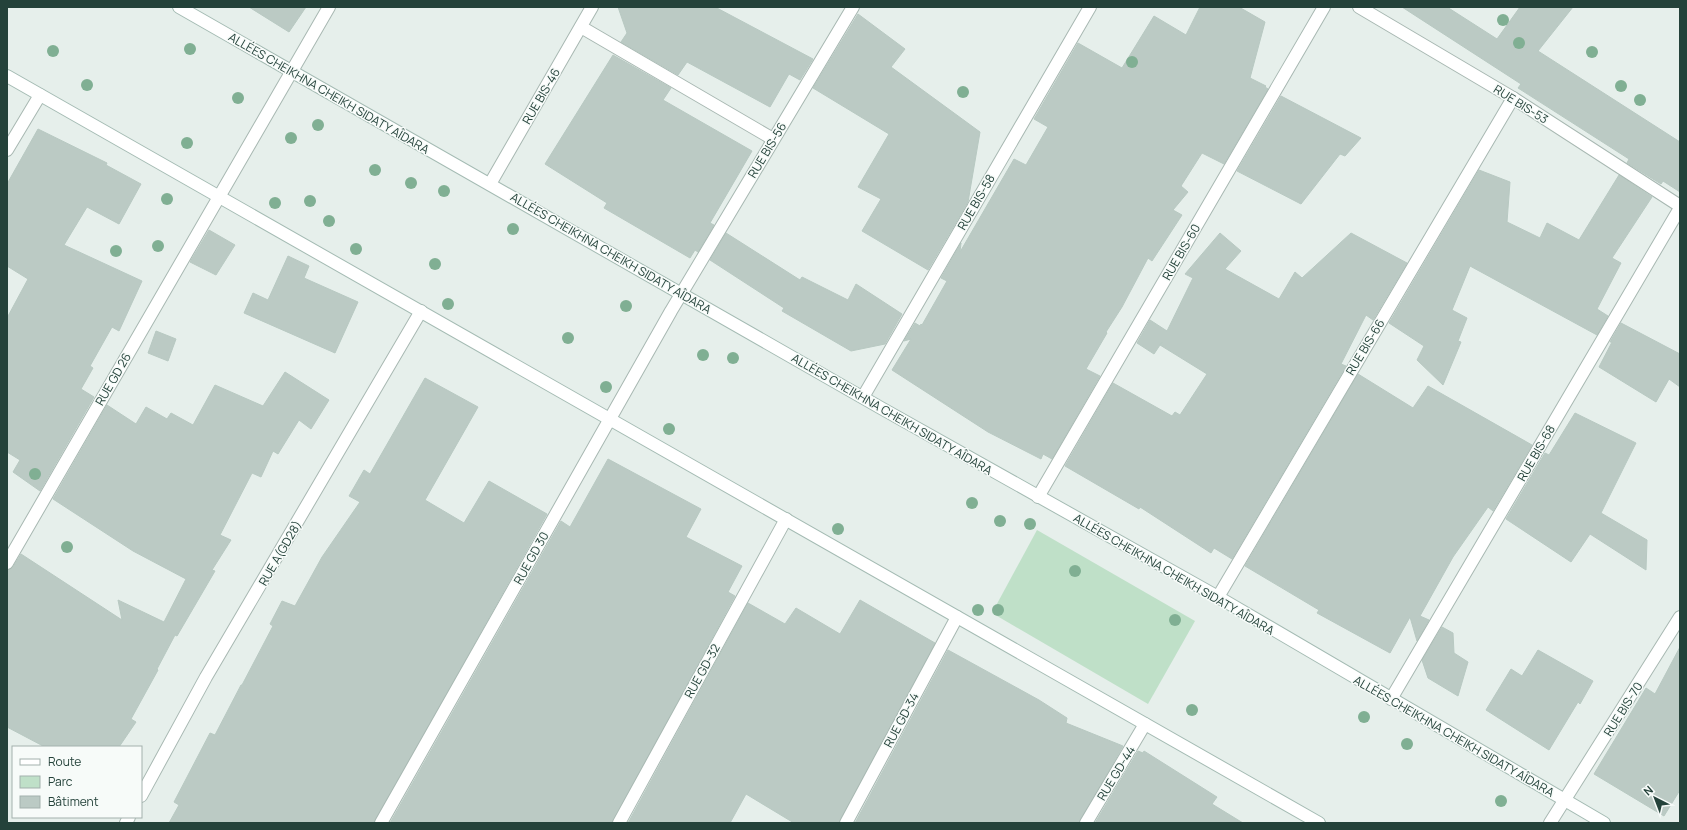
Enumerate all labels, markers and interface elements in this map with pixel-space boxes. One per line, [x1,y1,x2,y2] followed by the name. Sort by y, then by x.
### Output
[226,28,433,158] street label: ALLÉES CHEIKHNA CHEIKH SIDATY AÎDARA
[518,65,564,127] street label: RUE BIS-46
[1490,81,1552,127] street label: RUE BIS-53
[744,119,790,181] street label: RUE BIS-56
[953,171,999,233] street label: RUE BIS-58
[508,188,715,318] street label: ALLÉES CHEIKHNA CHEIKH SIDATY AÎDARA
[1158,221,1204,283] street label: RUE BIS-60
[1342,316,1388,378] street label: RUE BIS-66
[91,349,135,409] street label: RUE GD 26
[789,349,996,479] street label: ALLÉES CHEIKHNA CHEIKH SIDATY AÎDARA
[1513,422,1559,484] street label: RUE BIS-68
[1071,509,1278,639] street label: ALLÉES CHEIKHNA CHEIKH SIDATY AÎDARA
[254,517,306,589] street label: RUE A(GD28)
[509,528,553,588] street label: RUE GD 30
[680,641,724,701] street label: RUE GD-32
[1351,671,1558,801] street label: ALLÉES CHEIKHNA CHEIKH SIDATY AÎDARA
[1600,679,1646,739] street label: RUE BIS-70
[879,690,923,750] street label: RUE GD-34
[1093,742,1139,804] street label: RUE GD-44
[12,746,142,818] legend
[48,753,81,770] text: Route
[48,773,73,790] text: Parc
[1635,778,1675,818] north arrow
[1640,782,1656,798] text: N
[48,793,99,810] text: Bâtiment

